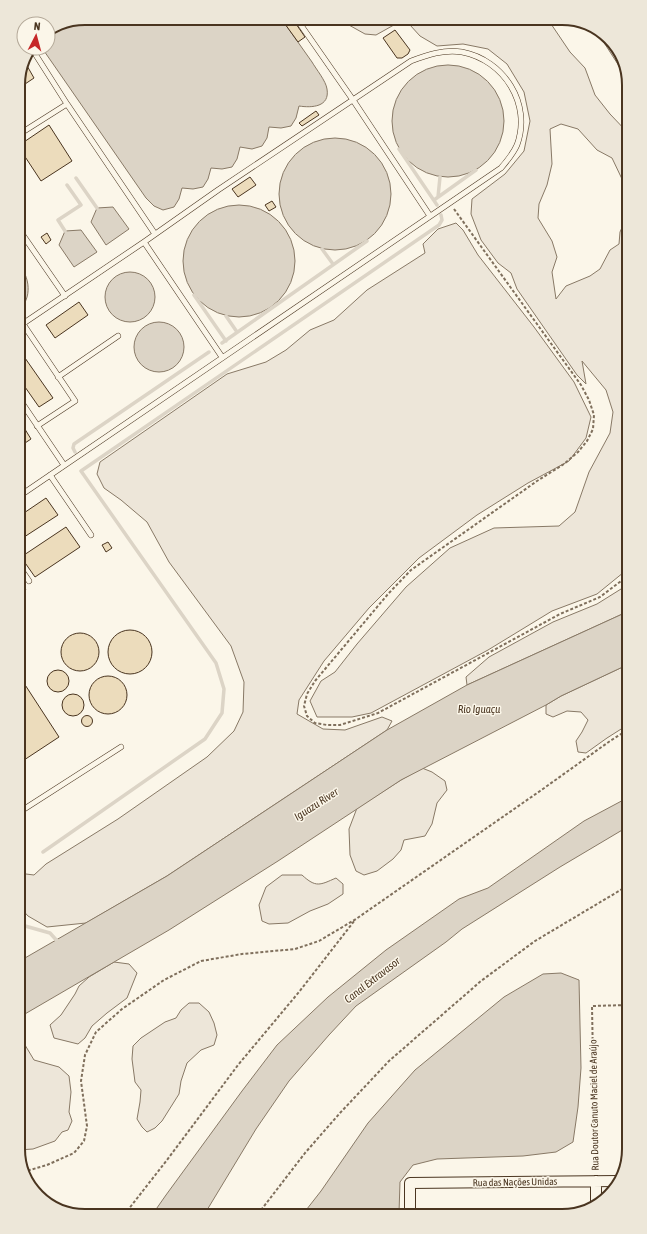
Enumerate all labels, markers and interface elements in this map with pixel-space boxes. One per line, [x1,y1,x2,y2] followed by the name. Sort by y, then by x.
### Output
[16,16,56,56] north arrow
[33,20,41,32] text: N
[458,703,501,715] water label: Rio Iguaçu
[292,785,341,823] water label: Iguazu River
[342,954,403,1005] water label: Canal Extravasor
[587,1039,601,1171] street label: Rua Doutor Canuto Maciel de Araújo
[473,1176,558,1188] street label: Rua das Nações Unidas

